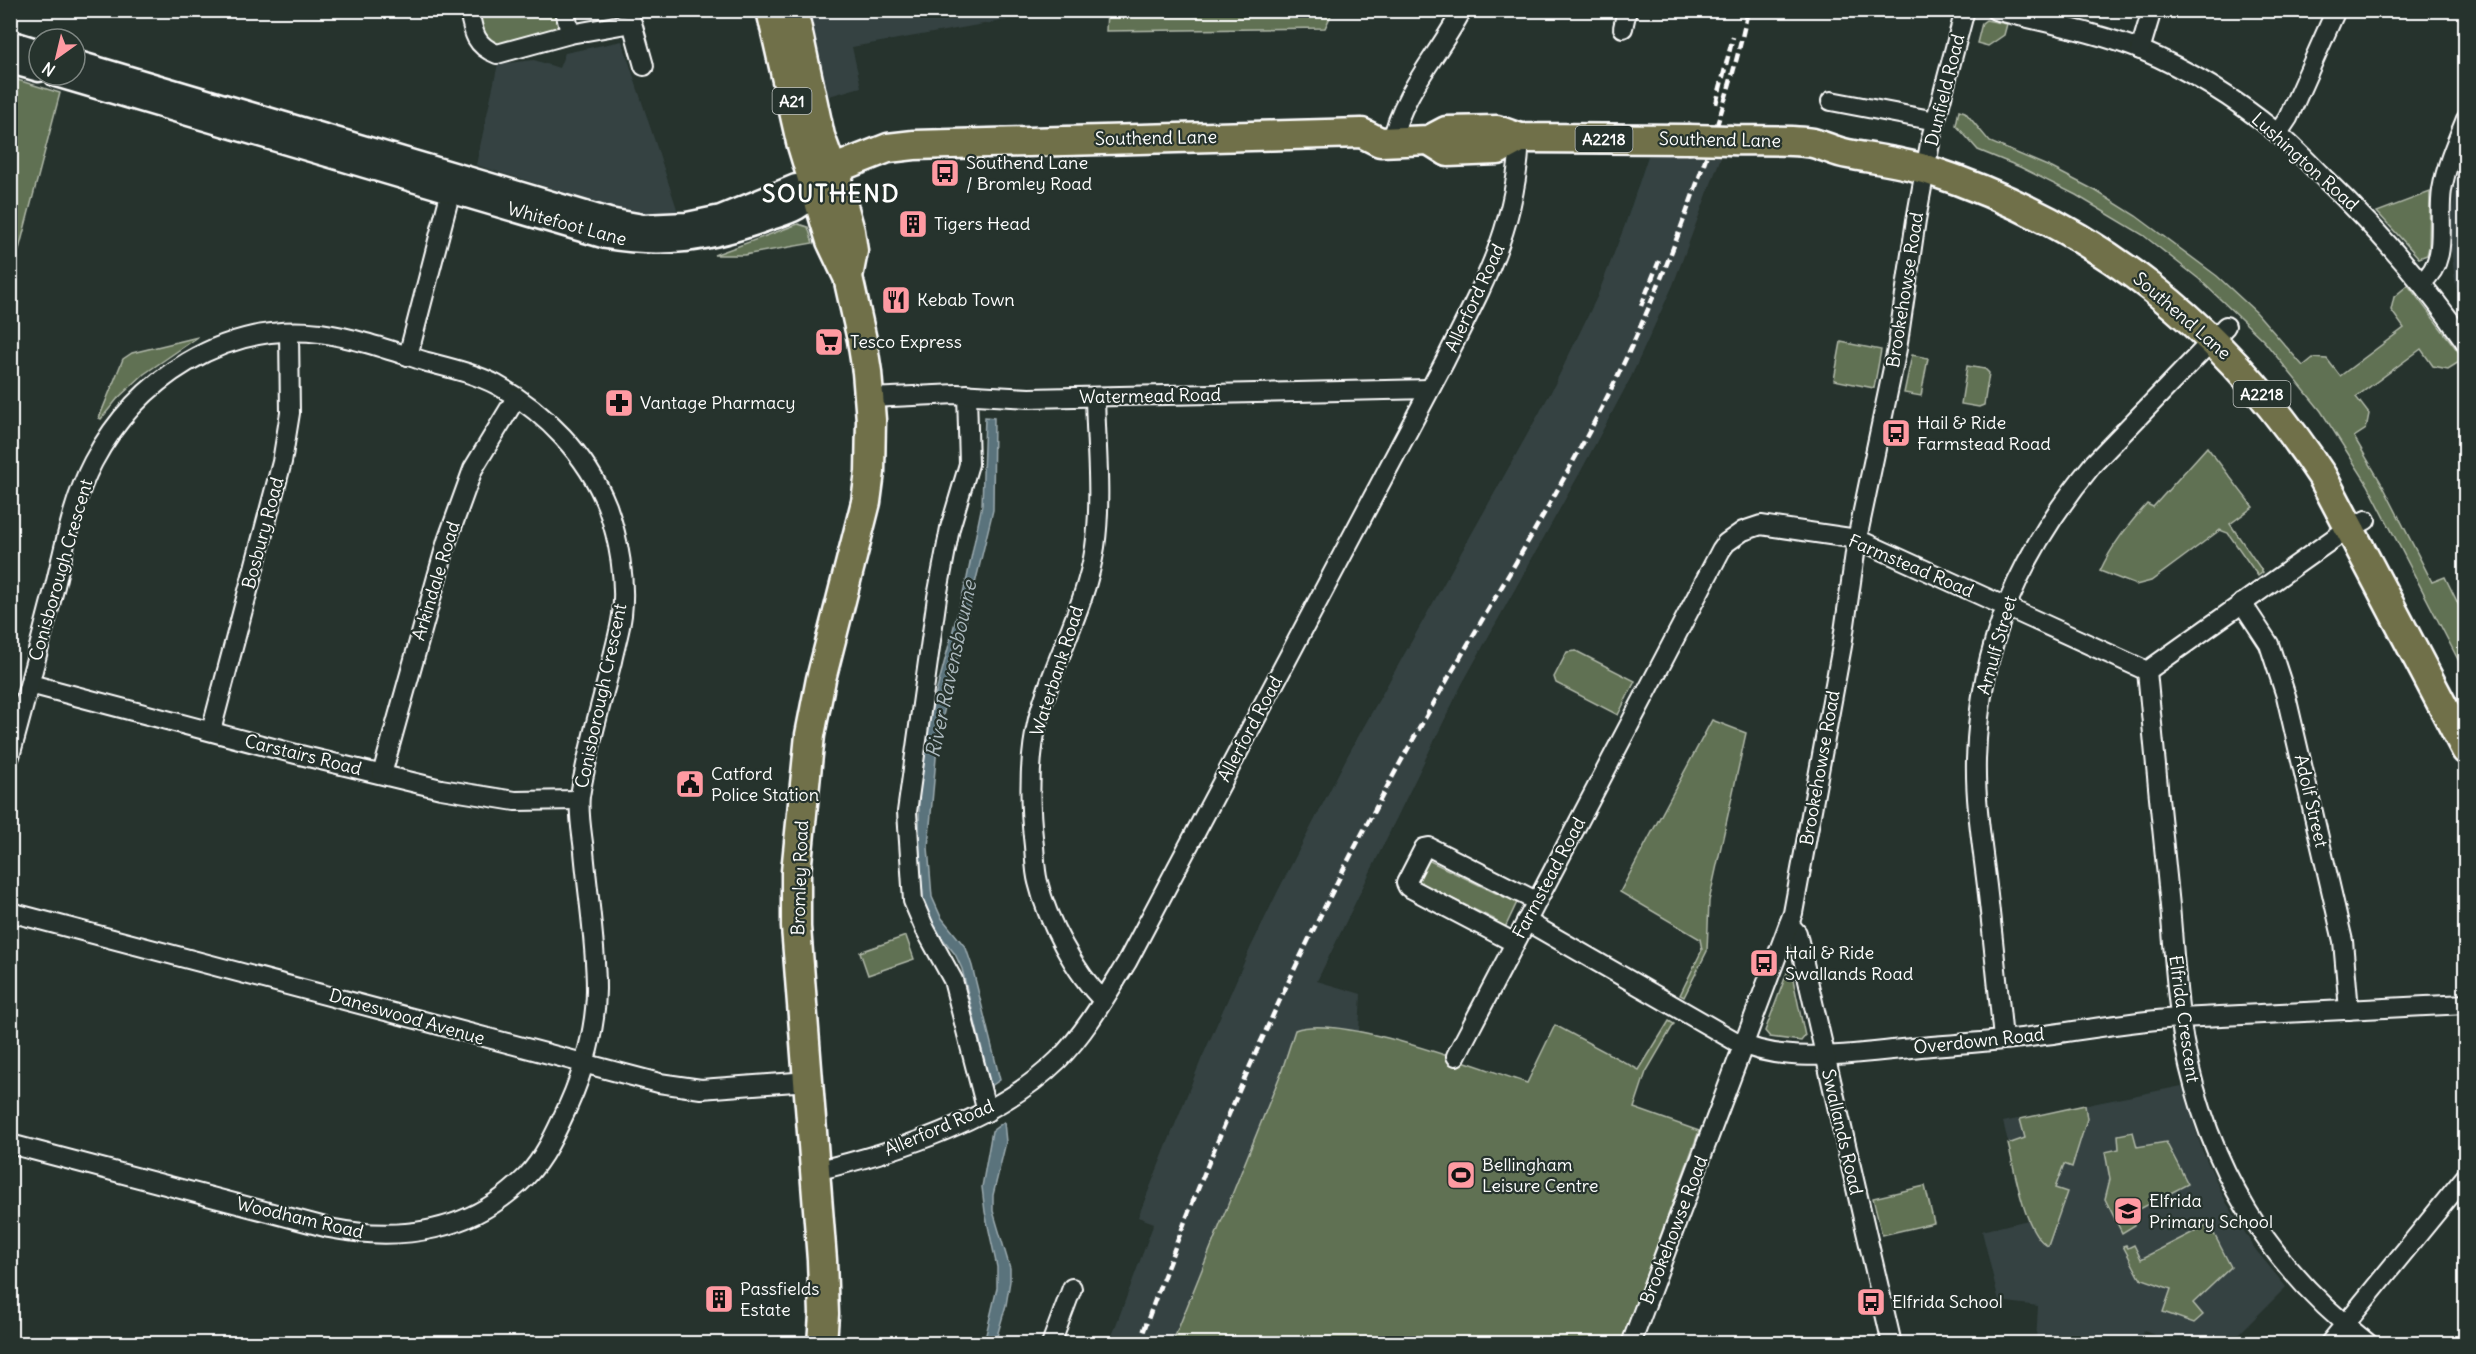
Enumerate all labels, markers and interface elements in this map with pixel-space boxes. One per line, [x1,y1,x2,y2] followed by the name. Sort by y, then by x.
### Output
[27,27,87,87] north arrow
[1920,31,1970,148] street label: Dunfield Road
[38,58,59,81] text: N
[772,88,812,114] road number: A21
[2247,107,2364,216] street label: Lushington Road
[1095,125,1217,150] street label: Southend Lane
[1576,126,1632,152] road number: A2218
[1659,127,1781,152] street label: Southend Lane
[966,151,1093,195] place label: Southend Lane / Bromley Road
[929,157,961,189] bus stop icon: Southend Lane / Bromley Road
[762,178,900,208] district label: SOUTHEND
[505,197,629,250] street label: Whitefoot Lane
[897,208,929,240] building icon: Tigers Head
[1881,210,1928,369] street label: Brookehowse Road
[934,212,1031,235] place label: Tigers Head
[1439,240,1510,356] street label: Allerford Road
[2129,267,2236,364] street label: Southend Lane
[880,284,912,316] restaurant icon: Kebab Town
[917,288,1015,311] place label: Kebab Town
[813,326,845,358] supermarket icon: Tesco Express
[850,330,962,353] place label: Tesco Express
[2234,381,2290,407] road number: A2218
[1079,383,1221,408] street label: Watermead Road
[603,387,635,419] pharmacy icon: Vantage Pharmacy
[640,391,796,414] place label: Vantage Pharmacy
[1917,411,2051,455] place label: Hail & Ride Farmstead Road
[1880,417,1912,449] bus stop icon: Hail & Ride Farmstead Road
[237,474,289,591] street label: Bosbury Road
[24,476,98,664] street label: Conisborough Crescent
[406,518,465,643] street label: Arkindale Road
[1845,529,1978,602] street label: Farmstead Road
[920,577,982,760] water label: River Ravensbourne
[1971,593,2022,697] street label: Arnulf Street
[570,601,631,790] street label: Conisborough Crescent
[1025,603,1088,739] street label: Waterbank Road
[1212,671,1287,786] street label: Allerford Road
[1795,688,1845,847] street label: Brookehowse Road
[242,729,364,780] street label: Carstairs Road
[2290,752,2333,850] street label: Adolf Street
[711,762,819,806] place label: Catford Police Station
[674,768,706,800] public building icon: Catford Police Station
[1507,813,1590,942] street label: Farmstead Road
[786,820,813,936] street label: Bromley Road
[1785,941,1914,985] place label: Hail & Ride Swallands Road
[1748,947,1780,979] bus stop icon: Hail & Ride Swallands Road
[2164,954,2205,1084] street label: Elfrida Crescent
[327,983,488,1050] street label: Daneswood Avenue
[1912,1022,2046,1059] street label: Overdown Road
[1817,1067,1868,1197] street label: Swallands Road
[881,1094,997,1161] street label: Allerford Road
[1635,1152,1713,1307] street label: Brookehowse Road
[1482,1153,1598,1197] place label: Bellingham Leisure Centre
[1445,1159,1477,1191] sports icon: Bellingham Leisure Centre
[2149,1189,2273,1233] place label: Elfrida Primary School
[234,1192,366,1243] street label: Woodham Road
[2112,1195,2144,1227] school or university icon: Elfrida Primary School
[740,1277,819,1321] place label: Passfields Estate
[703,1283,735,1315] building icon: Passfields Estate
[1855,1286,1887,1318] bus stop icon: Elfrida School
[1892,1290,2003,1313] place label: Elfrida School

